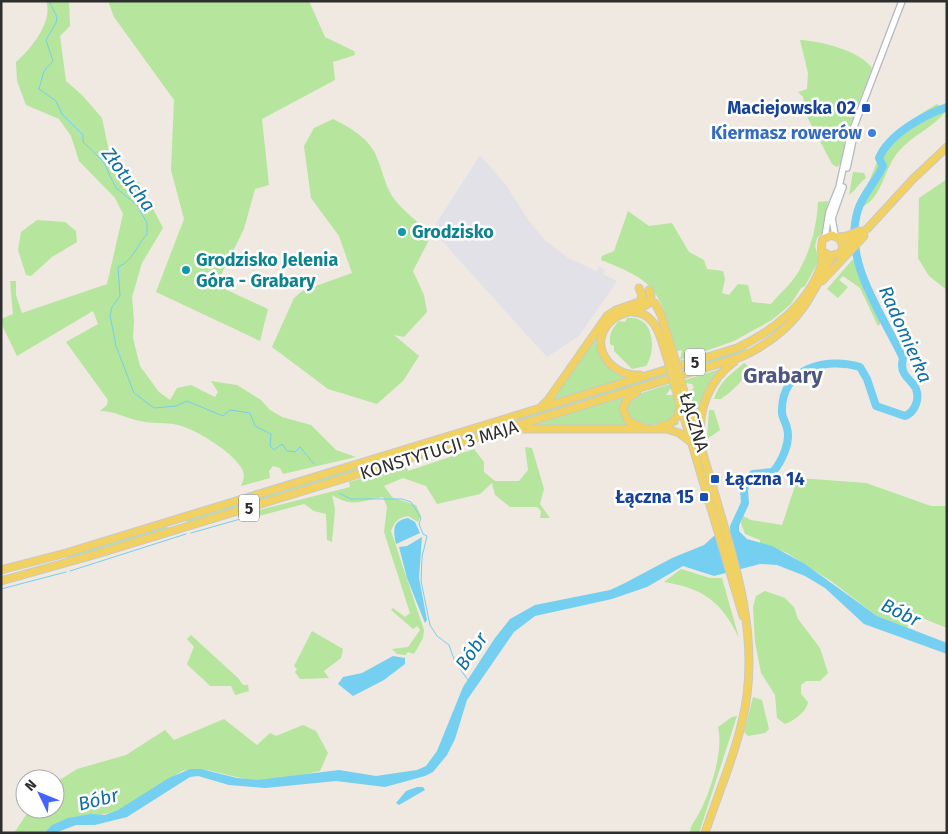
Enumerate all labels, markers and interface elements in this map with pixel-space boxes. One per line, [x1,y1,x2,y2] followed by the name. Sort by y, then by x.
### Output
[727,97,856,119] place label: Maciejowska 02
[860,102,872,114] marker: Maciejowska 02
[711,122,863,144] place label: Kiermasz rowerów
[866,127,878,139] marker: Kiermasz rowerów
[96,142,160,216] water label: Złotucha
[412,221,494,243] place label: Grodzisko
[396,226,408,238] marker: Grodzisko
[196,249,338,292] place label: Grodzisko Jelenia Góra - Grabary
[180,264,192,276] marker: Grodzisko Jelenia Góra - Grabary
[874,282,937,386] water label: Radomierka
[685,348,705,376] road number: 5
[743,362,823,389] district label: Grabary
[675,389,714,455] street label: ŁĄCZNA
[357,415,521,485] street label: KONSTYTUCJI 3 MAJA
[725,468,805,490] place label: Łączna 14
[709,473,721,485] marker: Łączna 14
[615,486,694,508] place label: Łączna 15
[698,491,710,503] marker: Łączna 15
[239,494,259,522] road number: 5
[877,593,925,632] water label: Bóbr
[450,627,493,675] water label: Bóbr
[15,769,65,819] north arrow
[21,776,40,795] text: N
[76,783,121,816] water label: Bóbr

